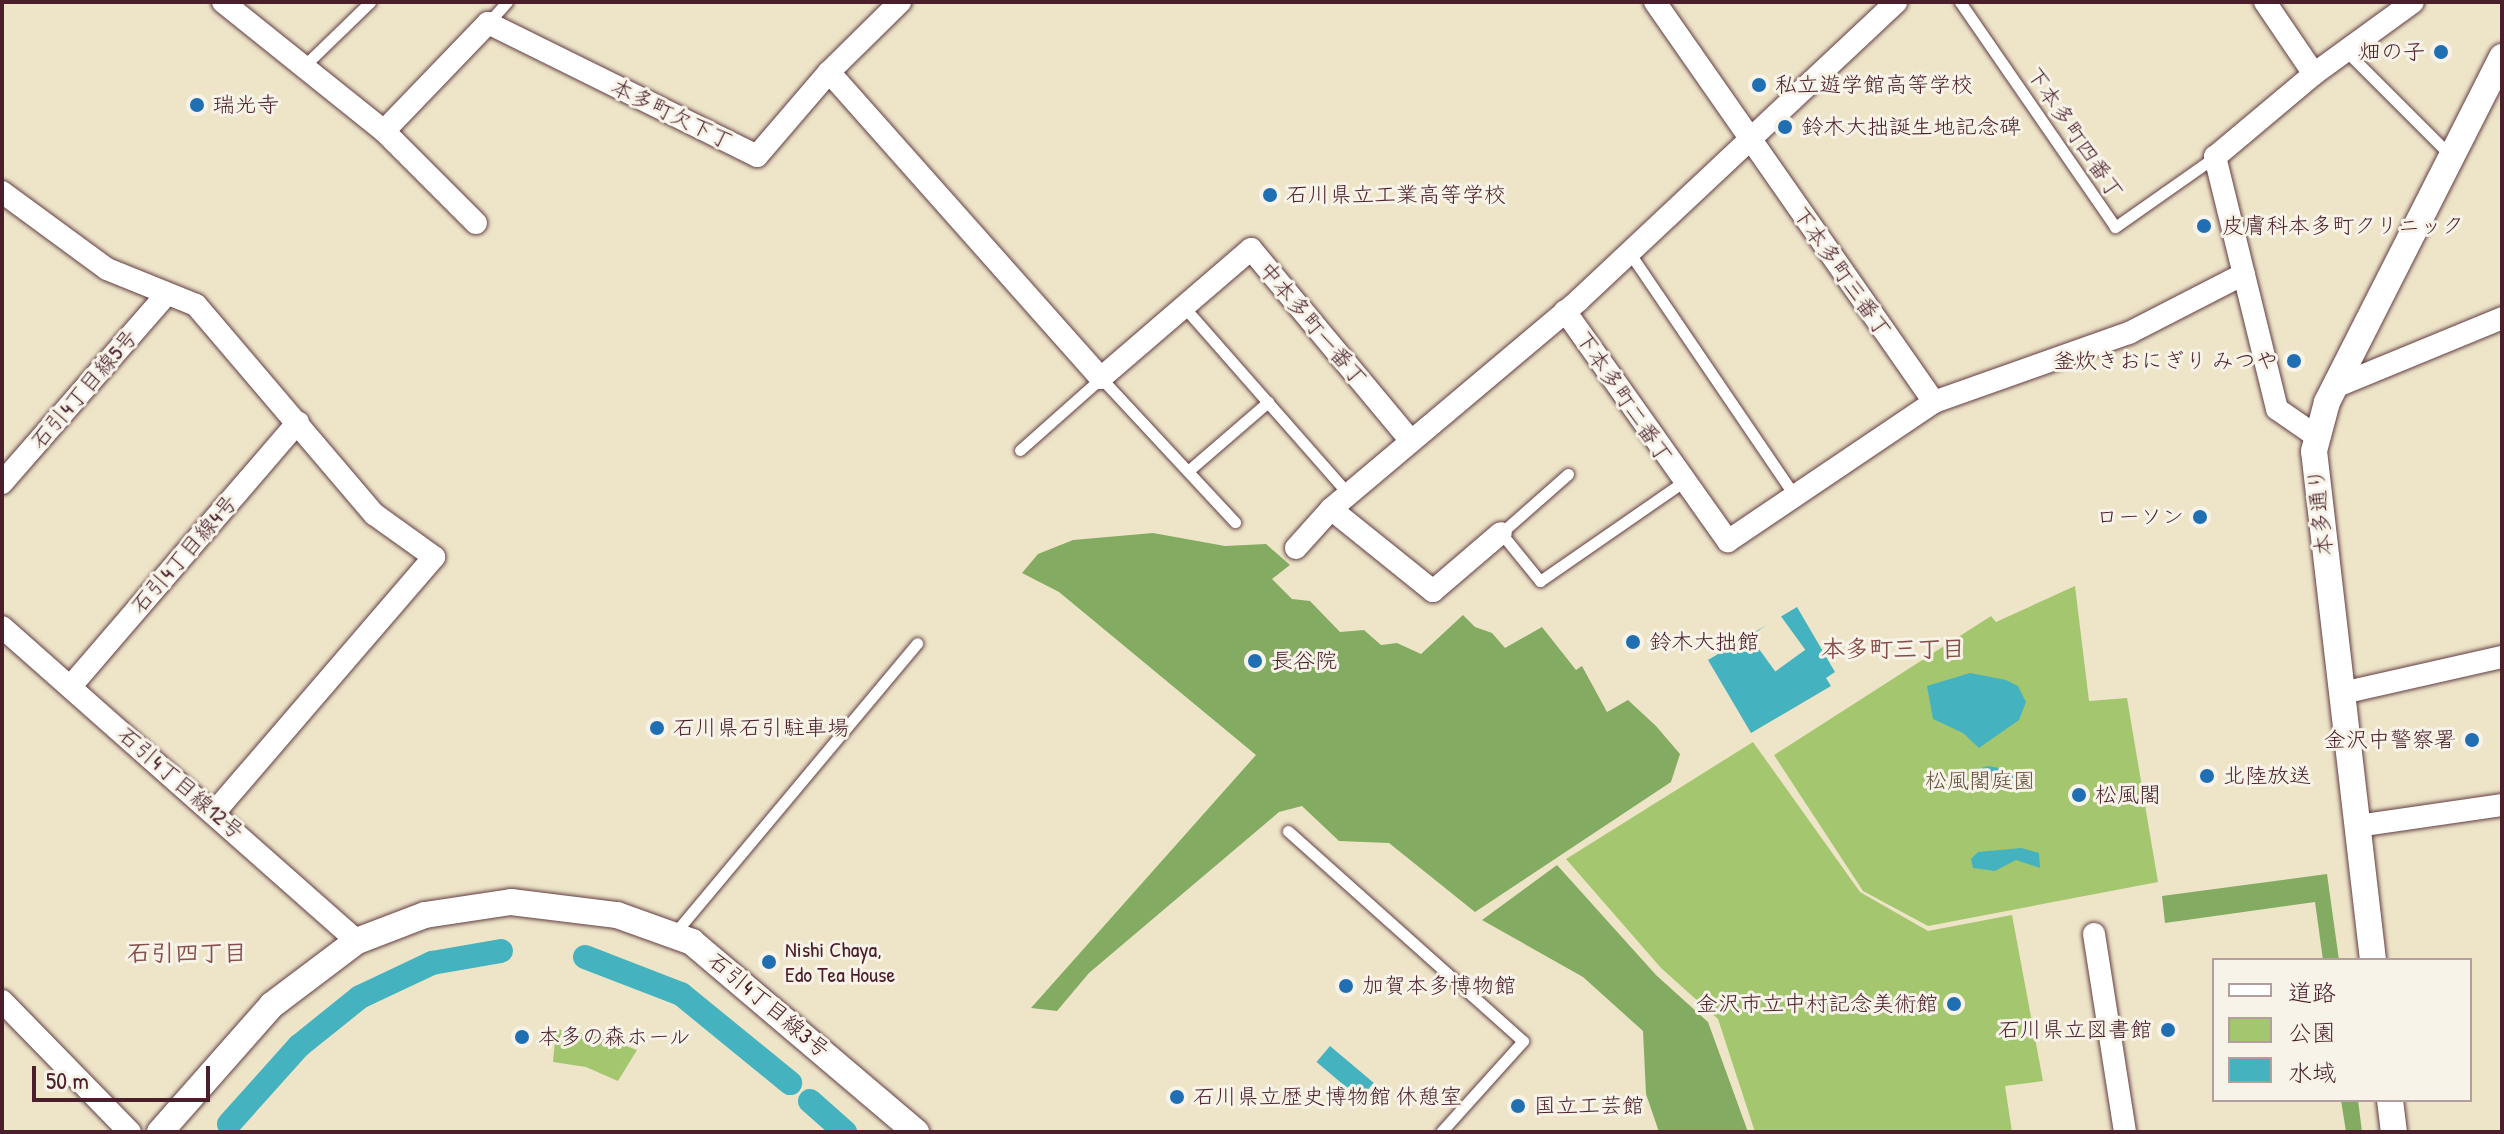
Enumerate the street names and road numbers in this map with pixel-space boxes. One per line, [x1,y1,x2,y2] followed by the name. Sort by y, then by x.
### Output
[2021,62,2129,204] street label: 下本多町四番丁
[607,73,737,155] street label: 本多町欠下丁
[1787,201,1897,343] street label: 下本多町三番丁
[1253,257,1373,391] street label: 中本多町一番丁
[25,324,143,454] street label: 石引4丁目線5号
[1570,326,1678,468] street label: 下本多町二番丁
[2302,467,2338,557] street label: 本多通り
[125,489,243,619] street label: 石引4丁目線4号
[113,721,249,845] street label: 石引4丁目線12号
[703,947,835,1063] street label: 石引4丁目線3号

